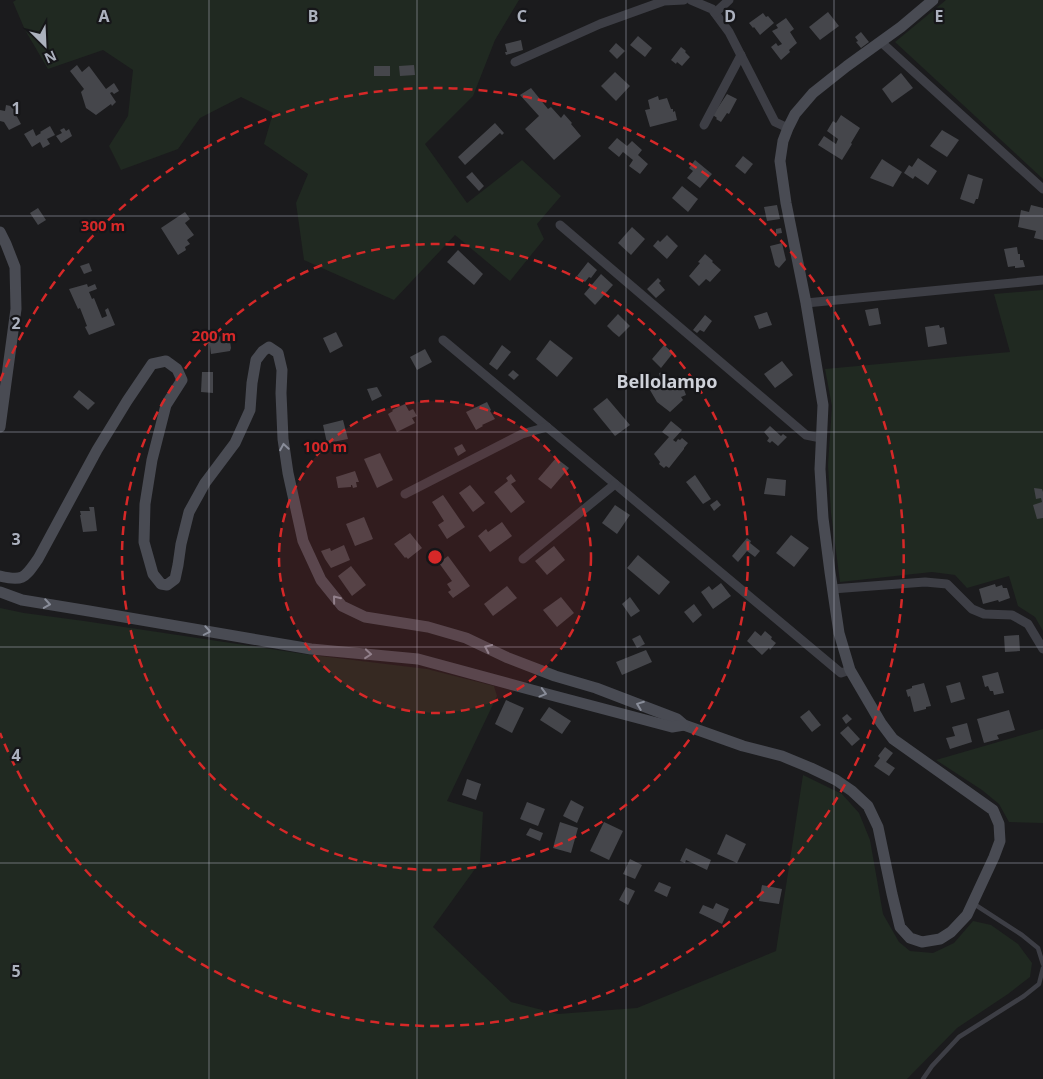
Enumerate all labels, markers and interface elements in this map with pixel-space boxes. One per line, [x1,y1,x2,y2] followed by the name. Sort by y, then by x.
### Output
[98,5,110,27] text: A
[308,5,318,27] text: B
[517,5,527,27] text: C
[724,5,736,27] text: D
[935,5,944,27] text: E
[20,20,70,70] north arrow
[41,46,60,68] text: N
[11,97,21,119] text: 1
[81,215,125,235] text: 300 m
[11,312,21,334] text: 2
[192,325,236,345] text: 200 m
[616,369,718,393] district label: Bellolampo
[303,436,347,456] text: 100 m
[279,443,290,451] one-way arrow
[11,528,21,550] text: 3
[426,548,444,566] centre of rings
[333,596,341,605] one-way arrow
[43,599,51,609] one-way arrow
[203,626,212,636] one-way arrow
[484,644,493,655] one-way arrow
[364,649,372,660] one-way arrow
[539,687,548,698] one-way arrow
[636,701,645,711] one-way arrow
[11,744,21,766] text: 4
[11,960,21,982] text: 5

